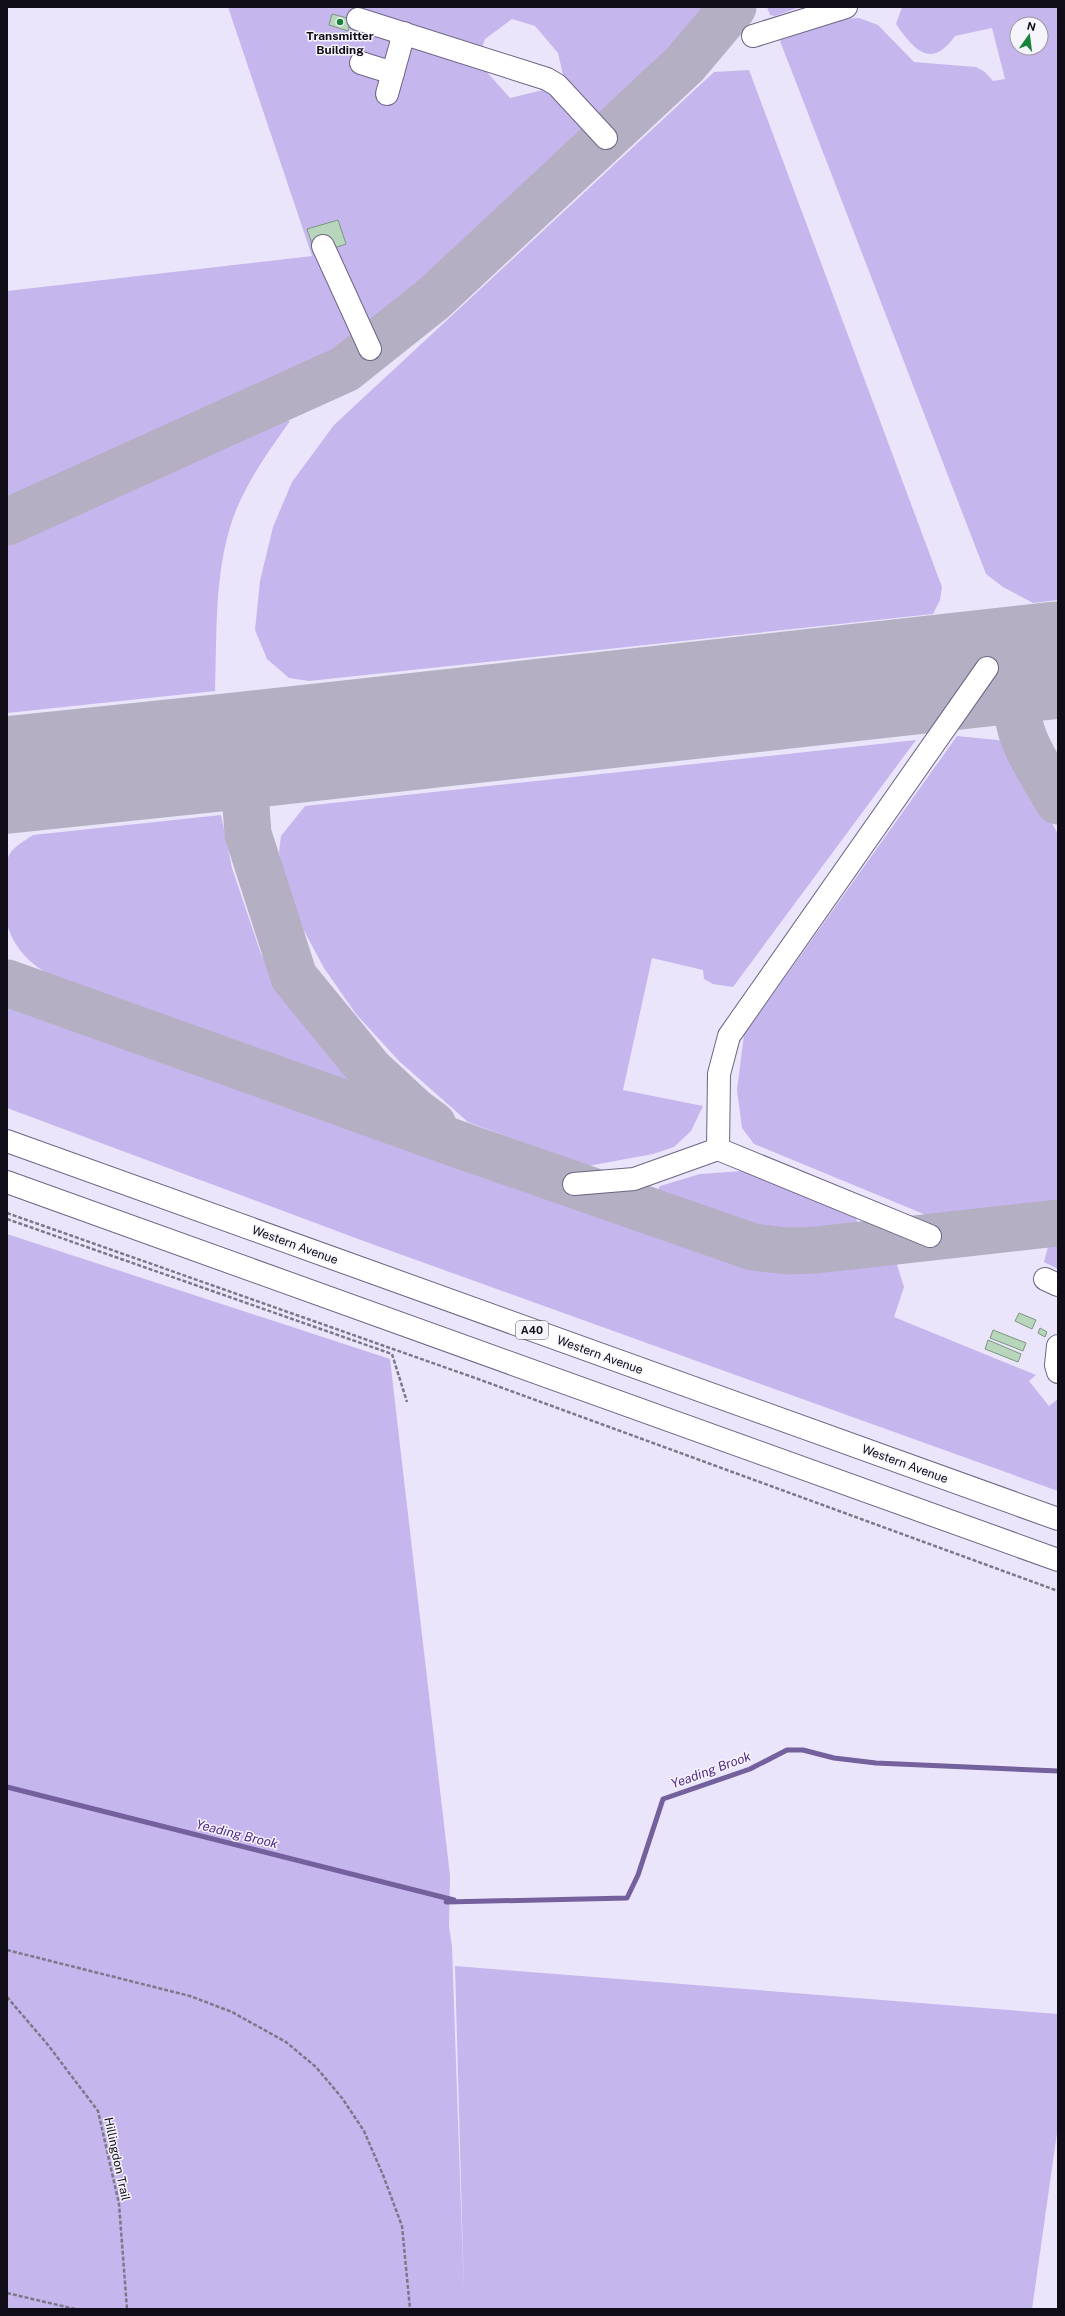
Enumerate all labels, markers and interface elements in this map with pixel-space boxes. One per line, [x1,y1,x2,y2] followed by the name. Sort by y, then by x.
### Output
[1009,16,1049,56] north arrow
[335,17,345,27] marker: Transmitter Building
[1026,19,1037,33] text: N
[306,29,374,57] place label: Transmitter Building
[250,1223,340,1267] street label: Western Avenue
[516,1321,548,1339] road number: A40
[555,1333,645,1377] street label: Western Avenue
[860,1442,950,1486] street label: Western Avenue
[669,1749,753,1791] water label: Yeading Brook
[194,1817,280,1851] water label: Yeading Brook
[101,2116,133,2202] street label: Hillingdon Trail

